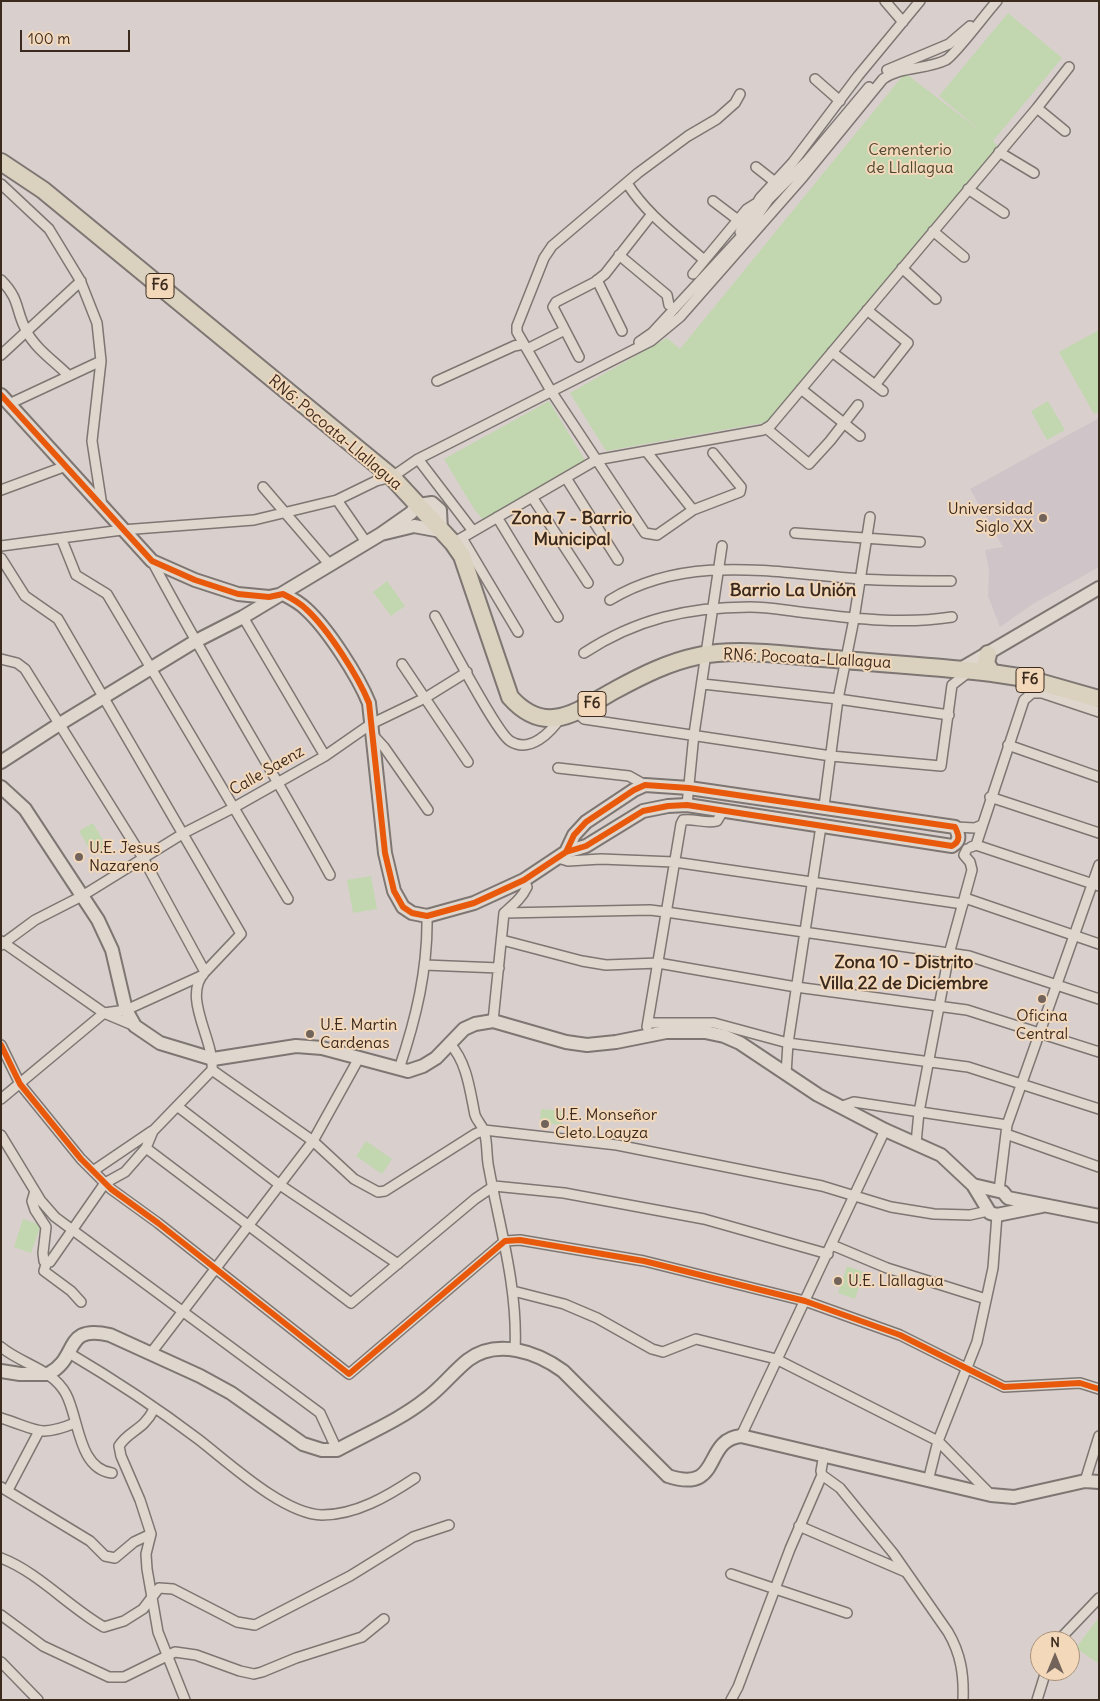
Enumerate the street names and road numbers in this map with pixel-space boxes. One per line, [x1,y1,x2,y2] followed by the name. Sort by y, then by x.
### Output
[146,274,174,298] road number: F6
[264,372,406,494] street label: RN6: Pocoata-Llallagua
[722,645,892,673] street label: RN6: Pocoata-Llallagua
[1016,668,1044,692] road number: F6
[578,692,606,716] road number: F6
[226,742,308,800] street label: Calle Saenz

